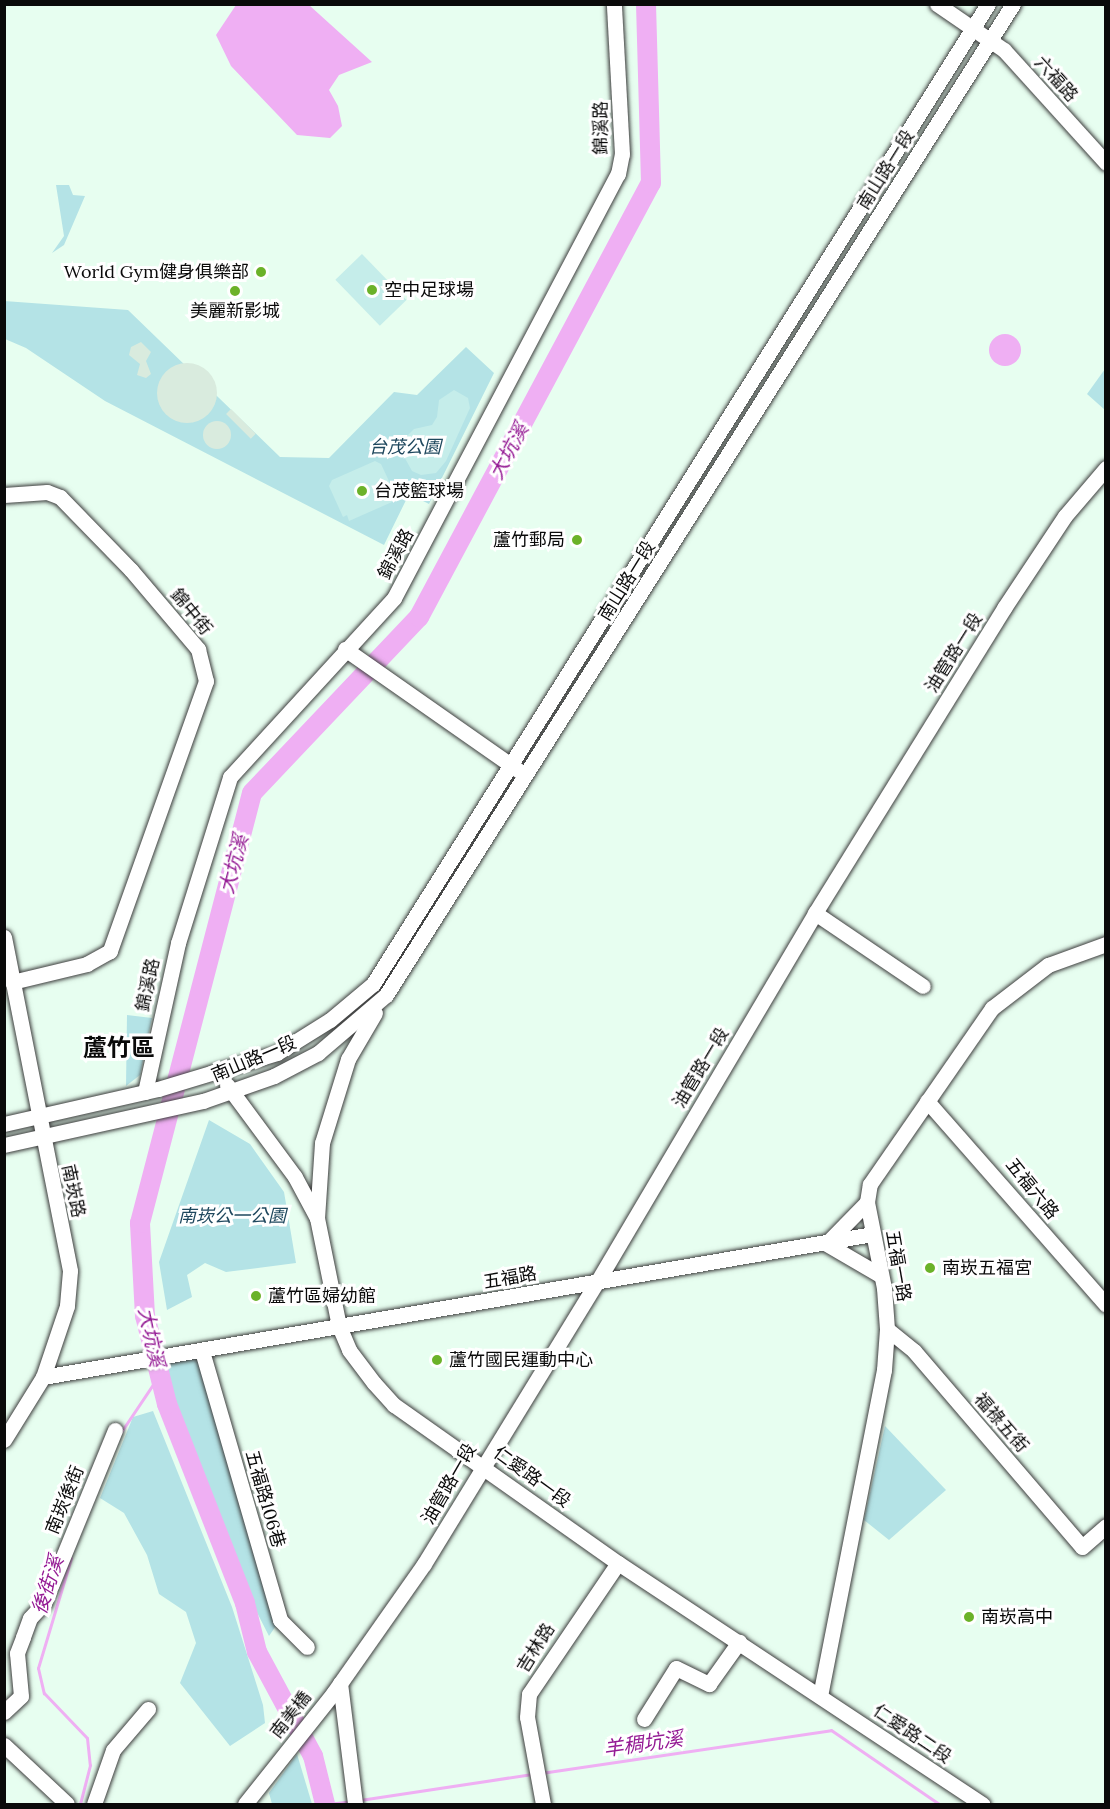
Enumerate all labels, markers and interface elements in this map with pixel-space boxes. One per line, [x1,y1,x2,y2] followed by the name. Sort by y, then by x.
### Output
[1030,52,1082,106] street label: 六福路
[590,101,612,155] street label: 錦溪路
[853,126,919,214] street label: 南山路一段
[64,261,249,283] place label: World Gym健身俱樂部
[254,265,268,279] marker: World Gym健身俱樂部
[384,279,474,301] place label: 空中足球場
[365,283,379,297] marker: 空中足球場
[228,284,242,298] marker: 美麗新影城
[190,300,280,322] place label: 美麗新影城
[483,419,533,483] water label: 大坑溪
[369,436,441,458] park label: 台茂公園
[374,480,464,502] place label: 台茂籃球場
[355,484,369,498] marker: 台茂籃球場
[374,525,418,583] street label: 錦溪路
[493,529,565,551] place label: 蘆竹郵局
[570,533,584,547] marker: 蘆竹郵局
[594,537,660,625] street label: 南山路一段
[166,584,216,640] street label: 錦中街
[921,609,987,697] street label: 油管路一段
[214,832,252,896] water label: 大坑溪
[132,956,164,1014] street label: 錦溪路
[669,1024,733,1112] street label: 油管路一段
[208,1031,300,1087] street label: 南山路一段
[83,1034,155,1062] district label: 蘆竹區
[1001,1154,1063,1224] street label: 五福六路
[57,1162,89,1220] street label: 南崁路
[178,1205,286,1227] park label: 南崁公一公園
[881,1229,915,1303] street label: 五福一路
[942,1257,1032,1279] place label: 南崁五福宮
[923,1261,937,1275] marker: 南崁五福宮
[482,1263,538,1293] street label: 五福路
[268,1285,376,1307] place label: 蘆竹區婦幼館
[249,1289,263,1303] marker: 蘆竹區婦幼館
[134,1305,170,1369] water label: 大坑溪
[449,1349,593,1371] place label: 蘆竹國民運動中心
[430,1353,444,1367] marker: 蘆竹國民運動中心
[969,1389,1033,1457] street label: 福祿五街
[417,1440,481,1528] street label: 油管路一段
[489,1442,575,1512] street label: 仁愛路一段
[241,1448,289,1550] street label: 五福路106巷
[42,1463,88,1537] street label: 南崁後街
[26,1553,68,1617] water label: 後街溪
[981,1606,1053,1628] place label: 南崁高中
[962,1610,976,1624] marker: 南崁高中
[513,1619,559,1677] street label: 吉林路
[266,1687,316,1743] street label: 南美橋
[869,1700,955,1768] street label: 仁愛路二段
[602,1726,684,1760] water label: 羊稠坑溪

